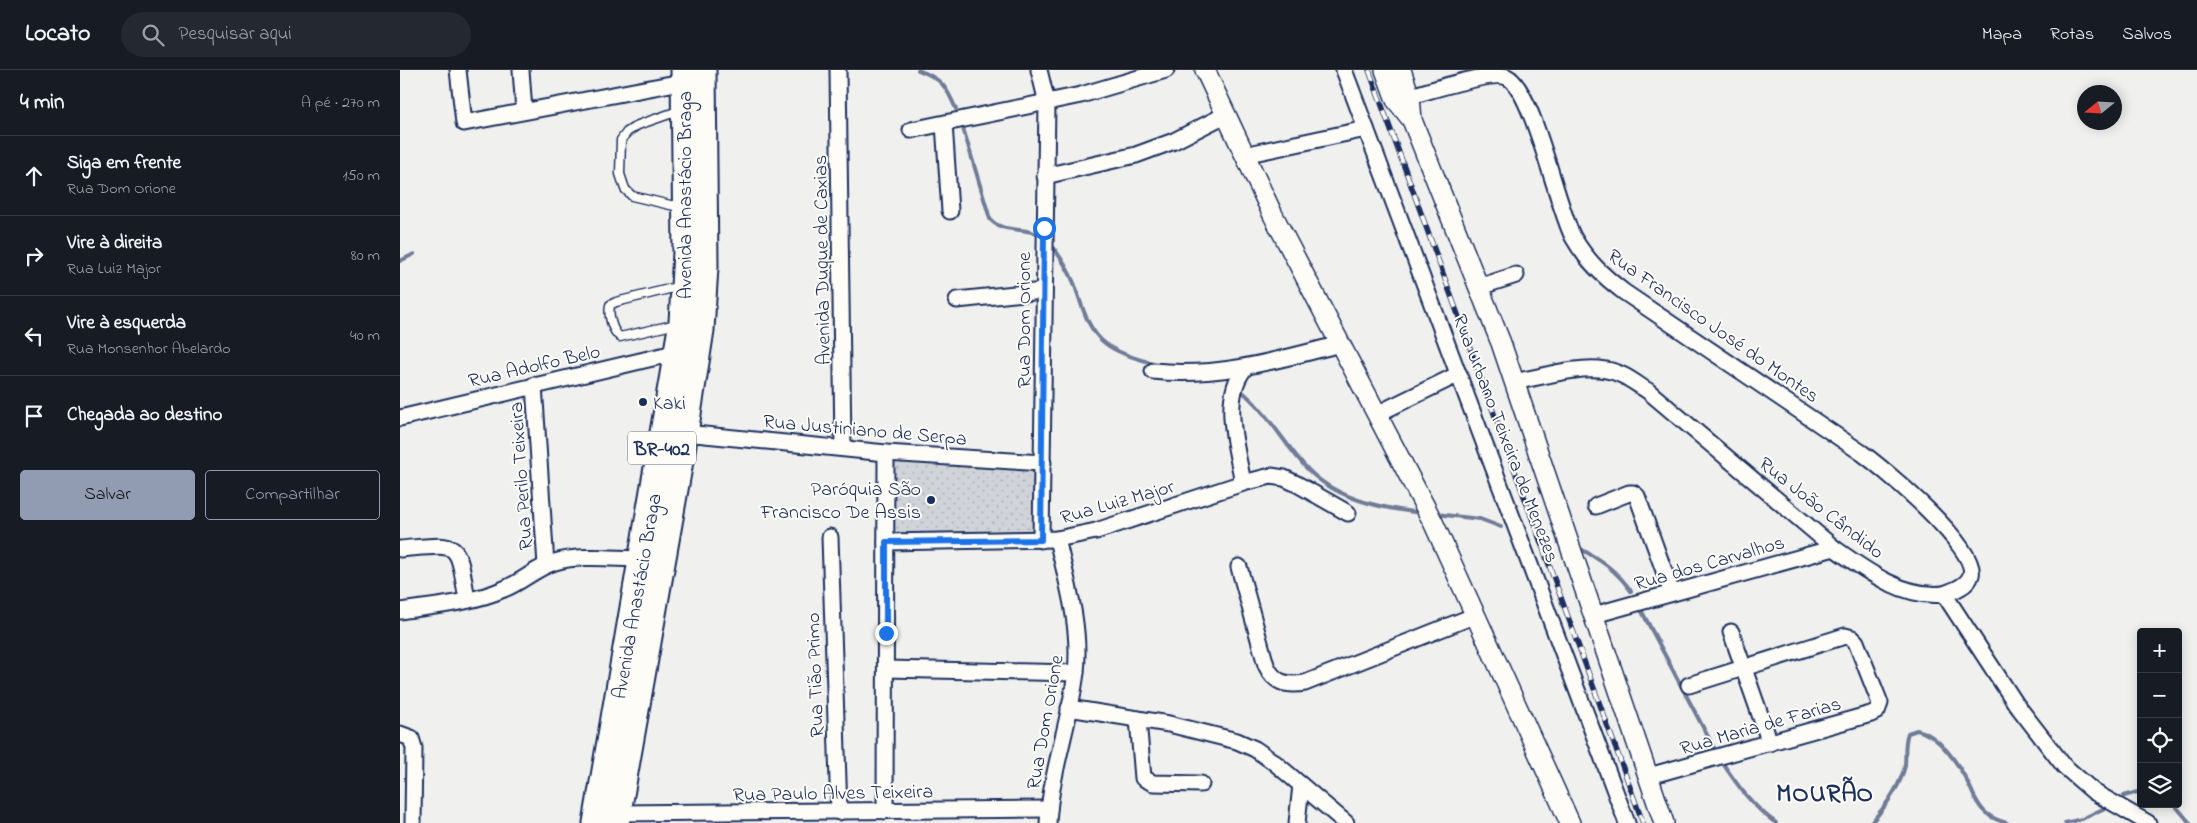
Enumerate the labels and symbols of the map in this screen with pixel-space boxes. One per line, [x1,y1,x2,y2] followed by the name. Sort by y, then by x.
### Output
[2077,85,2122,130] north arrow
[672,91,702,299] street label: Avenida Anastácio Braga
[807,155,840,365] street label: Avenida Duque de Caxias
[1033,217,1056,240] route start
[1601,243,1824,411] street label: Rua Francisco José do Montes
[1011,252,1040,388] street label: Rua Dom Orione
[1444,311,1565,567] street label: Rua Urbano Teixeira de Menezes
[466,338,603,397] street label: Rua Adolfo Belo
[653,390,686,419] place label: Kaki
[637,396,649,408] marker: Kaki
[503,401,542,551] street label: Rua Perilo Teixeira
[762,408,968,455] street label: Rua Justiniano de Serpa
[628,432,696,464] road number: BR-402
[1752,451,1889,567] street label: Rua João Cândido
[1057,473,1179,534] street label: Rua Luiz Major
[760,476,921,528] place label: Paróquia São Francisco De Assis
[606,491,672,702] street label: Avenida Anastácio Braga
[925,494,937,506] marker: Paróquia São Francisco De Assis
[1631,529,1788,600] street label: Rua dos Carvalhos
[800,612,833,738] street label: Rua Tião Primo
[875,622,898,645] route end
[1020,653,1073,792] street label: Rua Dom Orione
[1677,691,1845,764] street label: Rua Maria de Farias
[1776,776,1874,813] district label: MOURÃO
[733,778,933,811] street label: Rua Paulo Alves Teixeira

